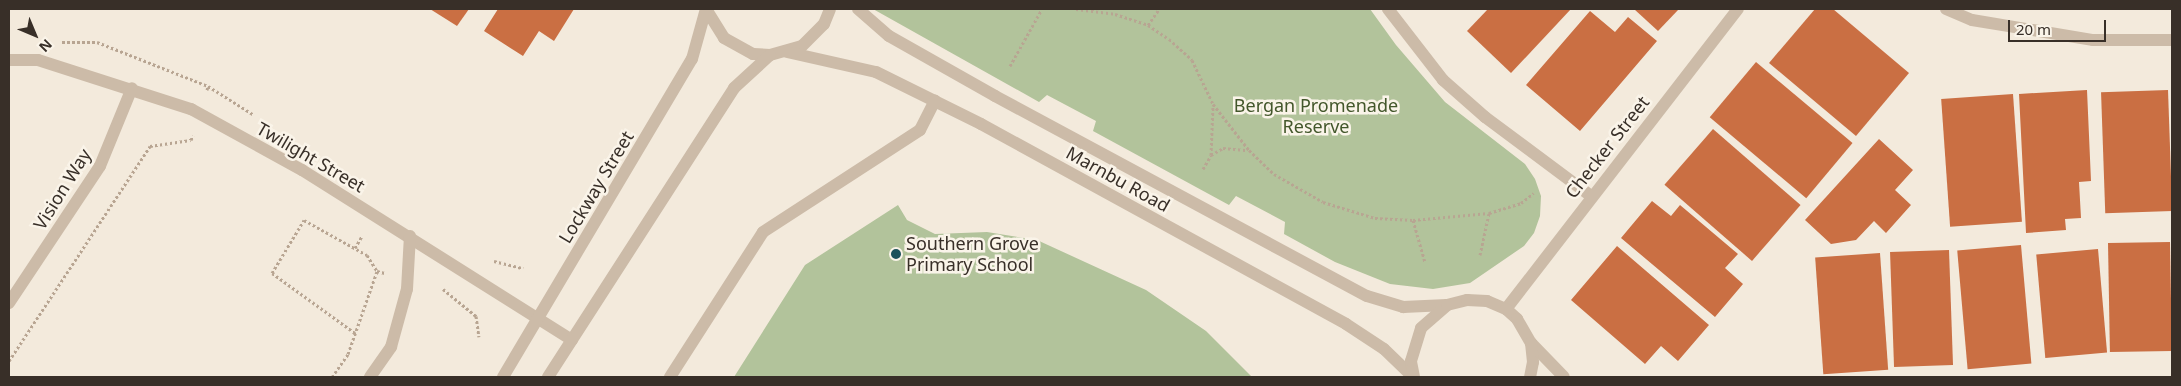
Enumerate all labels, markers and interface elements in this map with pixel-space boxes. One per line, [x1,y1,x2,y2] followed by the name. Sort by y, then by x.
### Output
[10,10,60,60] north arrow
[2011,10,2108,42] scale bar
[2016,19,2051,39] text: 20 m
[35,35,57,57] text: N
[1560,92,1654,202] street label: Checker Street
[1234,95,1398,138] park label: Bergan Promenade Reserve
[253,117,369,197] street label: Twilight Street
[554,127,638,247] street label: Lockway Street
[1062,142,1174,216] street label: Marnbu Road
[29,145,95,233] street label: Vision Way
[906,233,1039,276] place label: Southern Grove Primary School
[890,248,902,260] marker: Southern Grove Primary School

